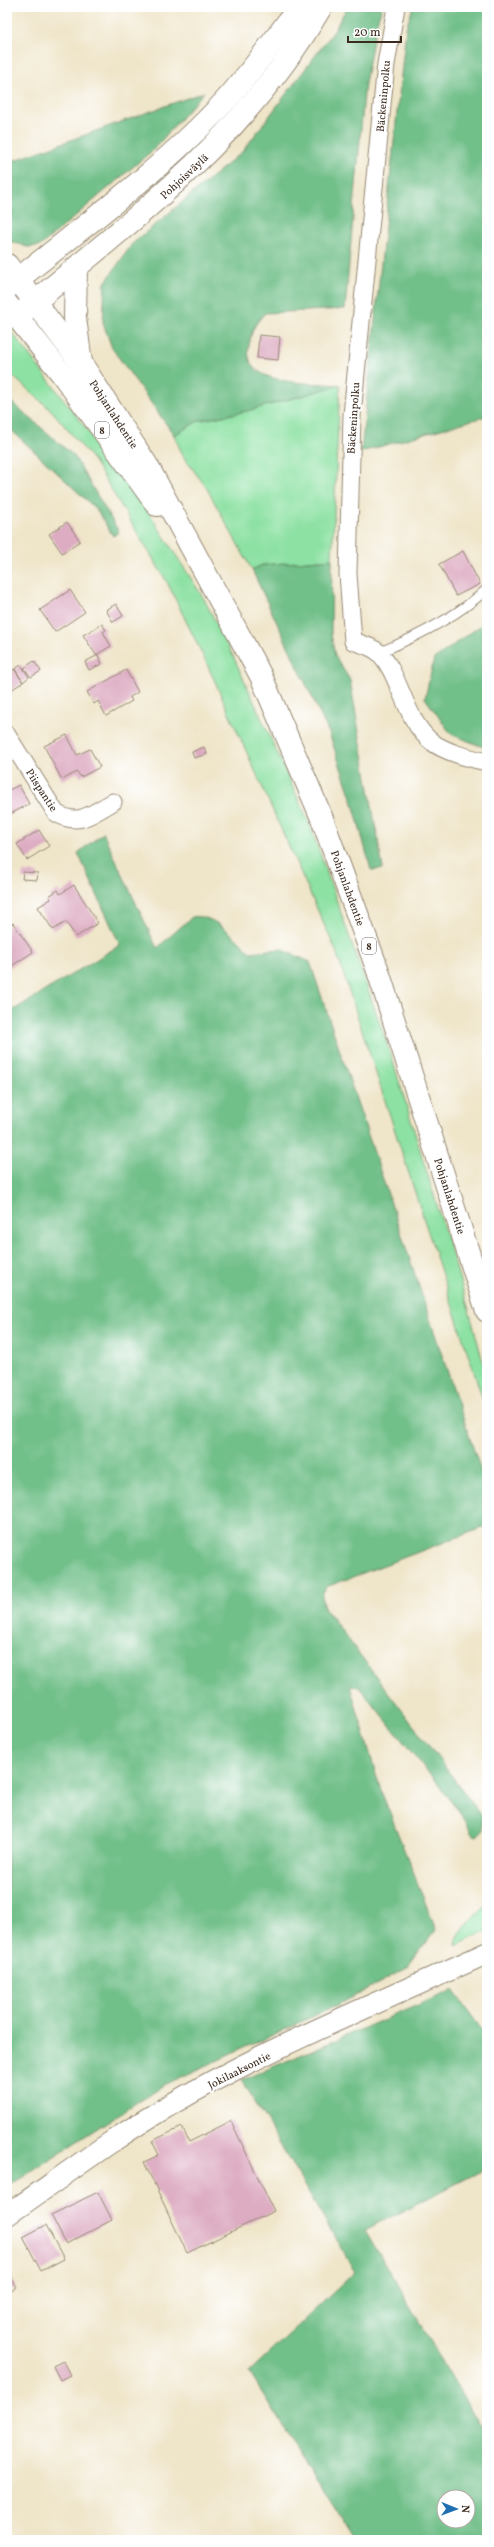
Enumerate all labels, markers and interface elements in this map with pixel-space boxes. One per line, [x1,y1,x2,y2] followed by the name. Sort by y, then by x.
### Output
[348,18,401,44] scale bar
[354,25,381,41] text: 20 m
[374,60,395,133] street label: Bäckeninpolku
[158,150,213,203] street label: Pohjoisväylä
[85,377,141,452] street label: Pohjanlahdentie
[345,382,364,455] street label: Bäckeninpolku
[95,422,109,438] road number: 8
[21,766,60,815] street label: Piispantie
[326,849,367,928] street label: Pohjanlahdentie
[362,938,376,954] road number: 8
[429,1156,468,1237] street label: Pohjanlahdentie
[206,2049,274,2094] street label: Jokilaaksontie
[436,2489,476,2529] north arrow
[457,2505,472,2513] text: N

